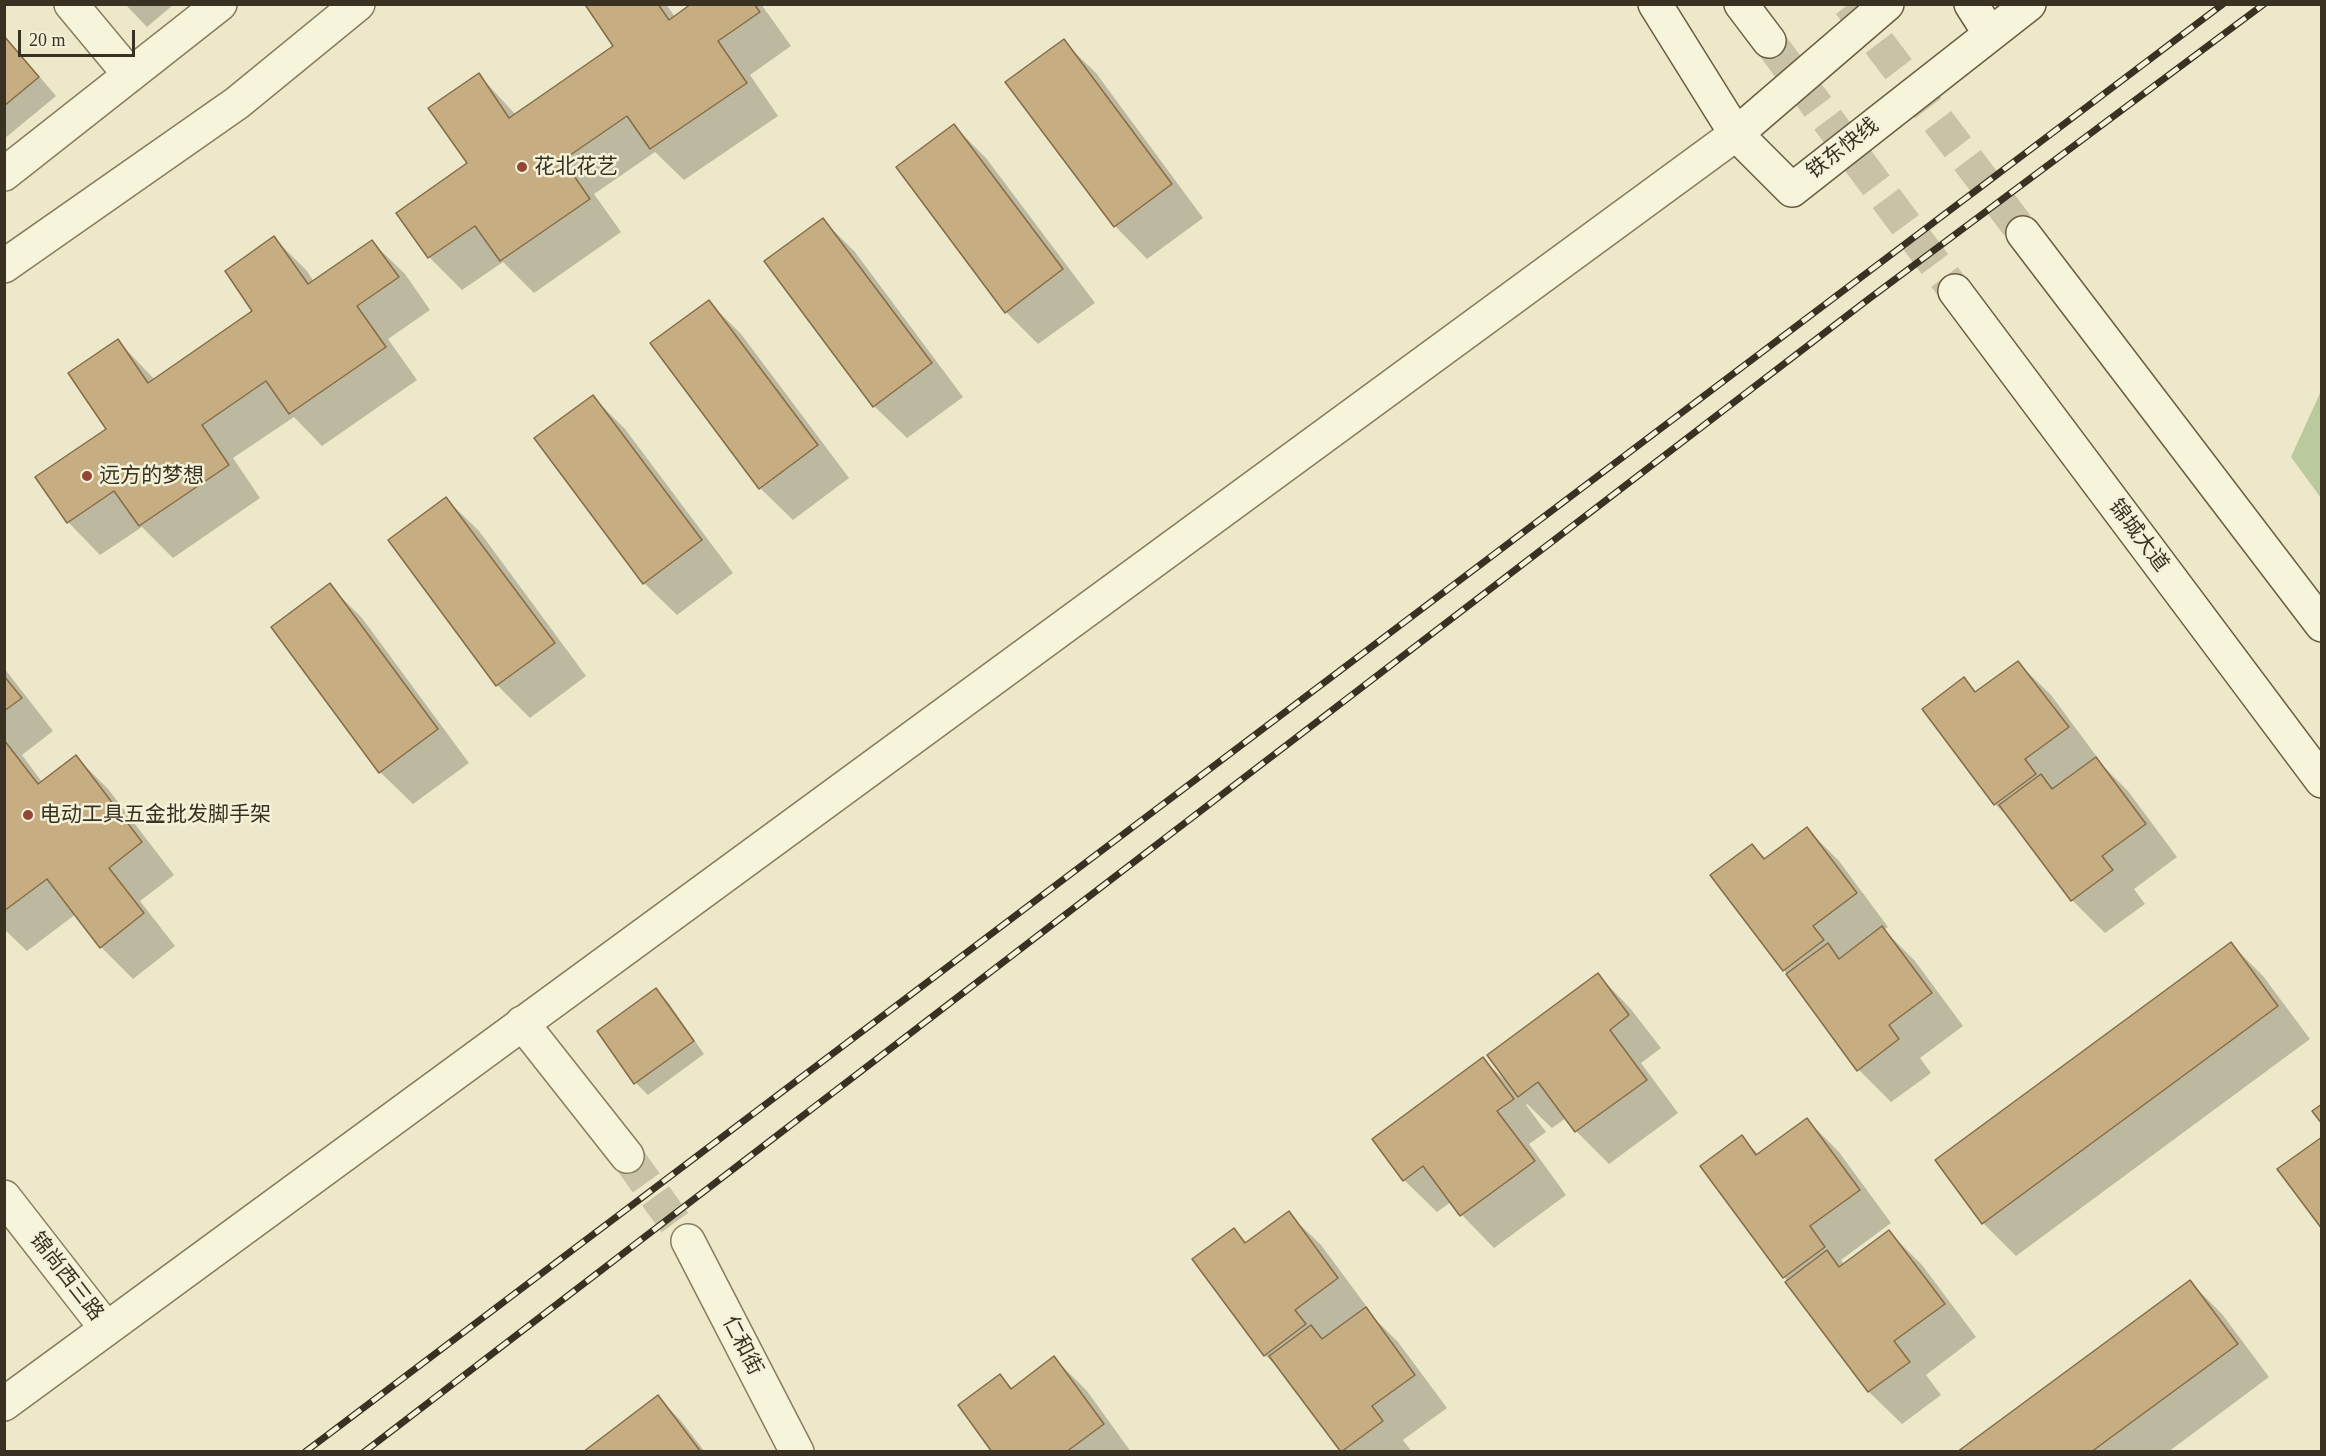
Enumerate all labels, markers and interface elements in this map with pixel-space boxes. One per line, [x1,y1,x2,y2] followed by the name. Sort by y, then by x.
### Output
[21,18,138,56] scale bar
[29,30,66,50] text: 20 m
[1802,113,1884,185] street label: 铁东快线
[534,154,618,180] place label: 花北花艺
[515,160,529,174] marker: 花北花艺
[99,463,204,489] place label: 远方的梦想
[80,469,94,483] marker: 远方的梦想
[2103,495,2173,577] street label: 锦城大道
[40,802,271,828] place label: 电动工具五金批发脚手架
[21,808,35,822] marker: 电动工具五金批发脚手架
[24,1228,108,1326] street label: 锦尚西三路
[716,1312,768,1380] street label: 仁和街

